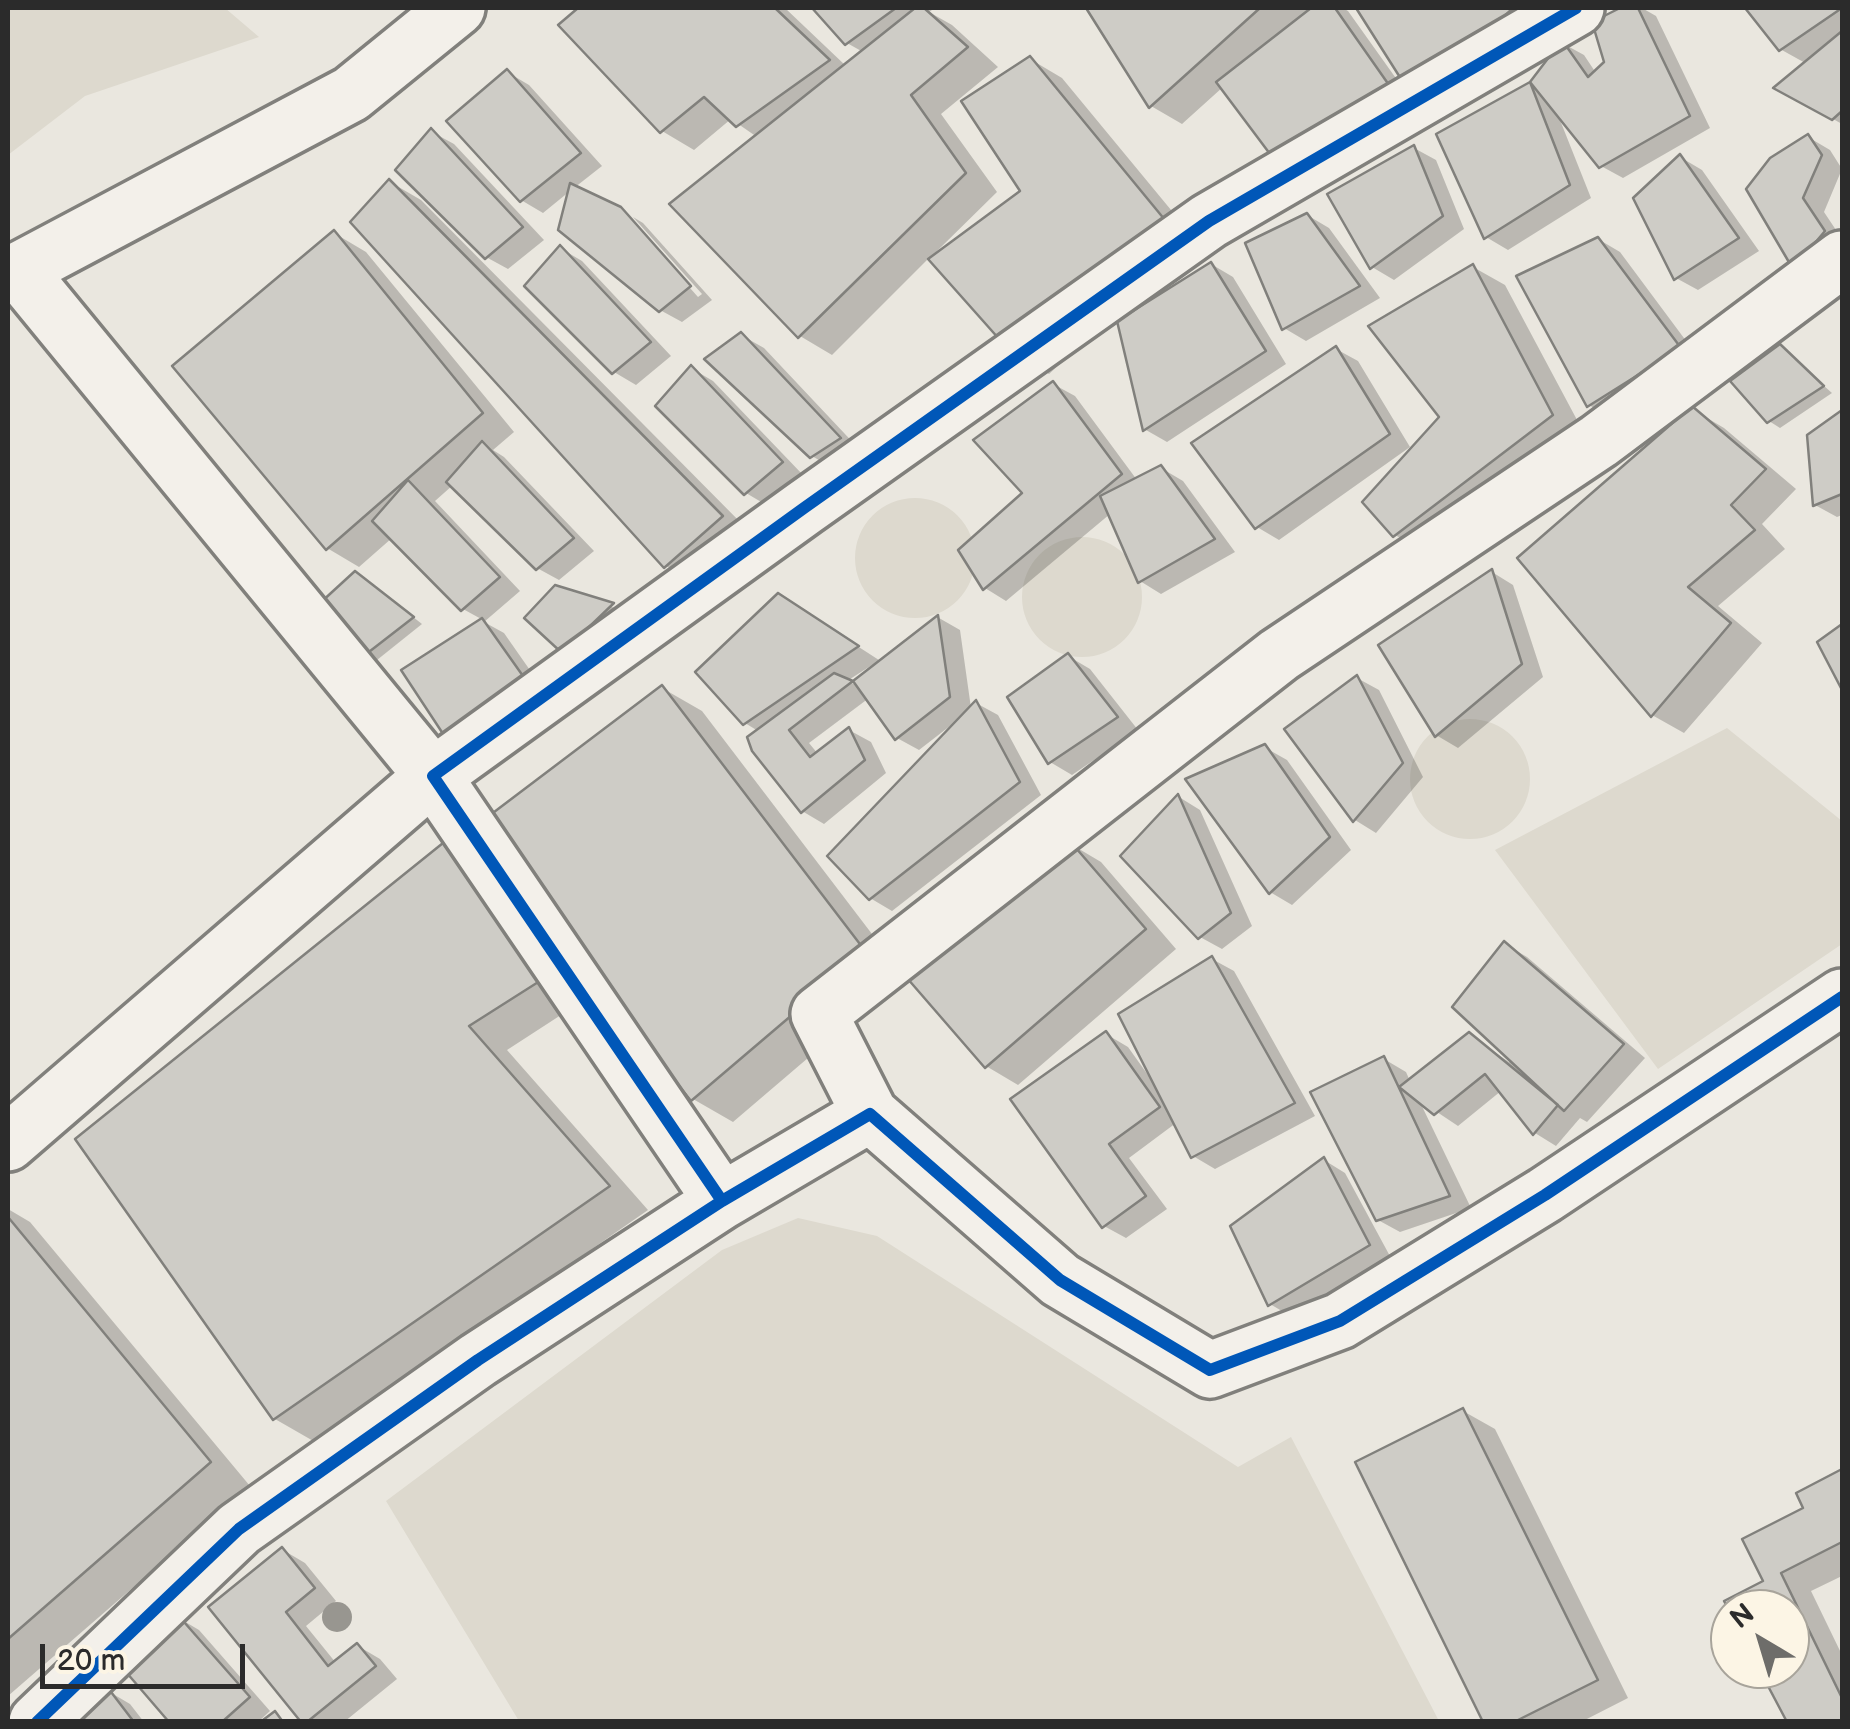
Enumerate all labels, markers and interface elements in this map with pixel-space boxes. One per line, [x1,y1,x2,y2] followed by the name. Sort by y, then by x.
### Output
[1710,1589,1810,1689] north arrow
[1724,1597,1761,1636] text: N
[45,1624,250,1686] scale bar
[57,1643,125,1679] text: 20 m

